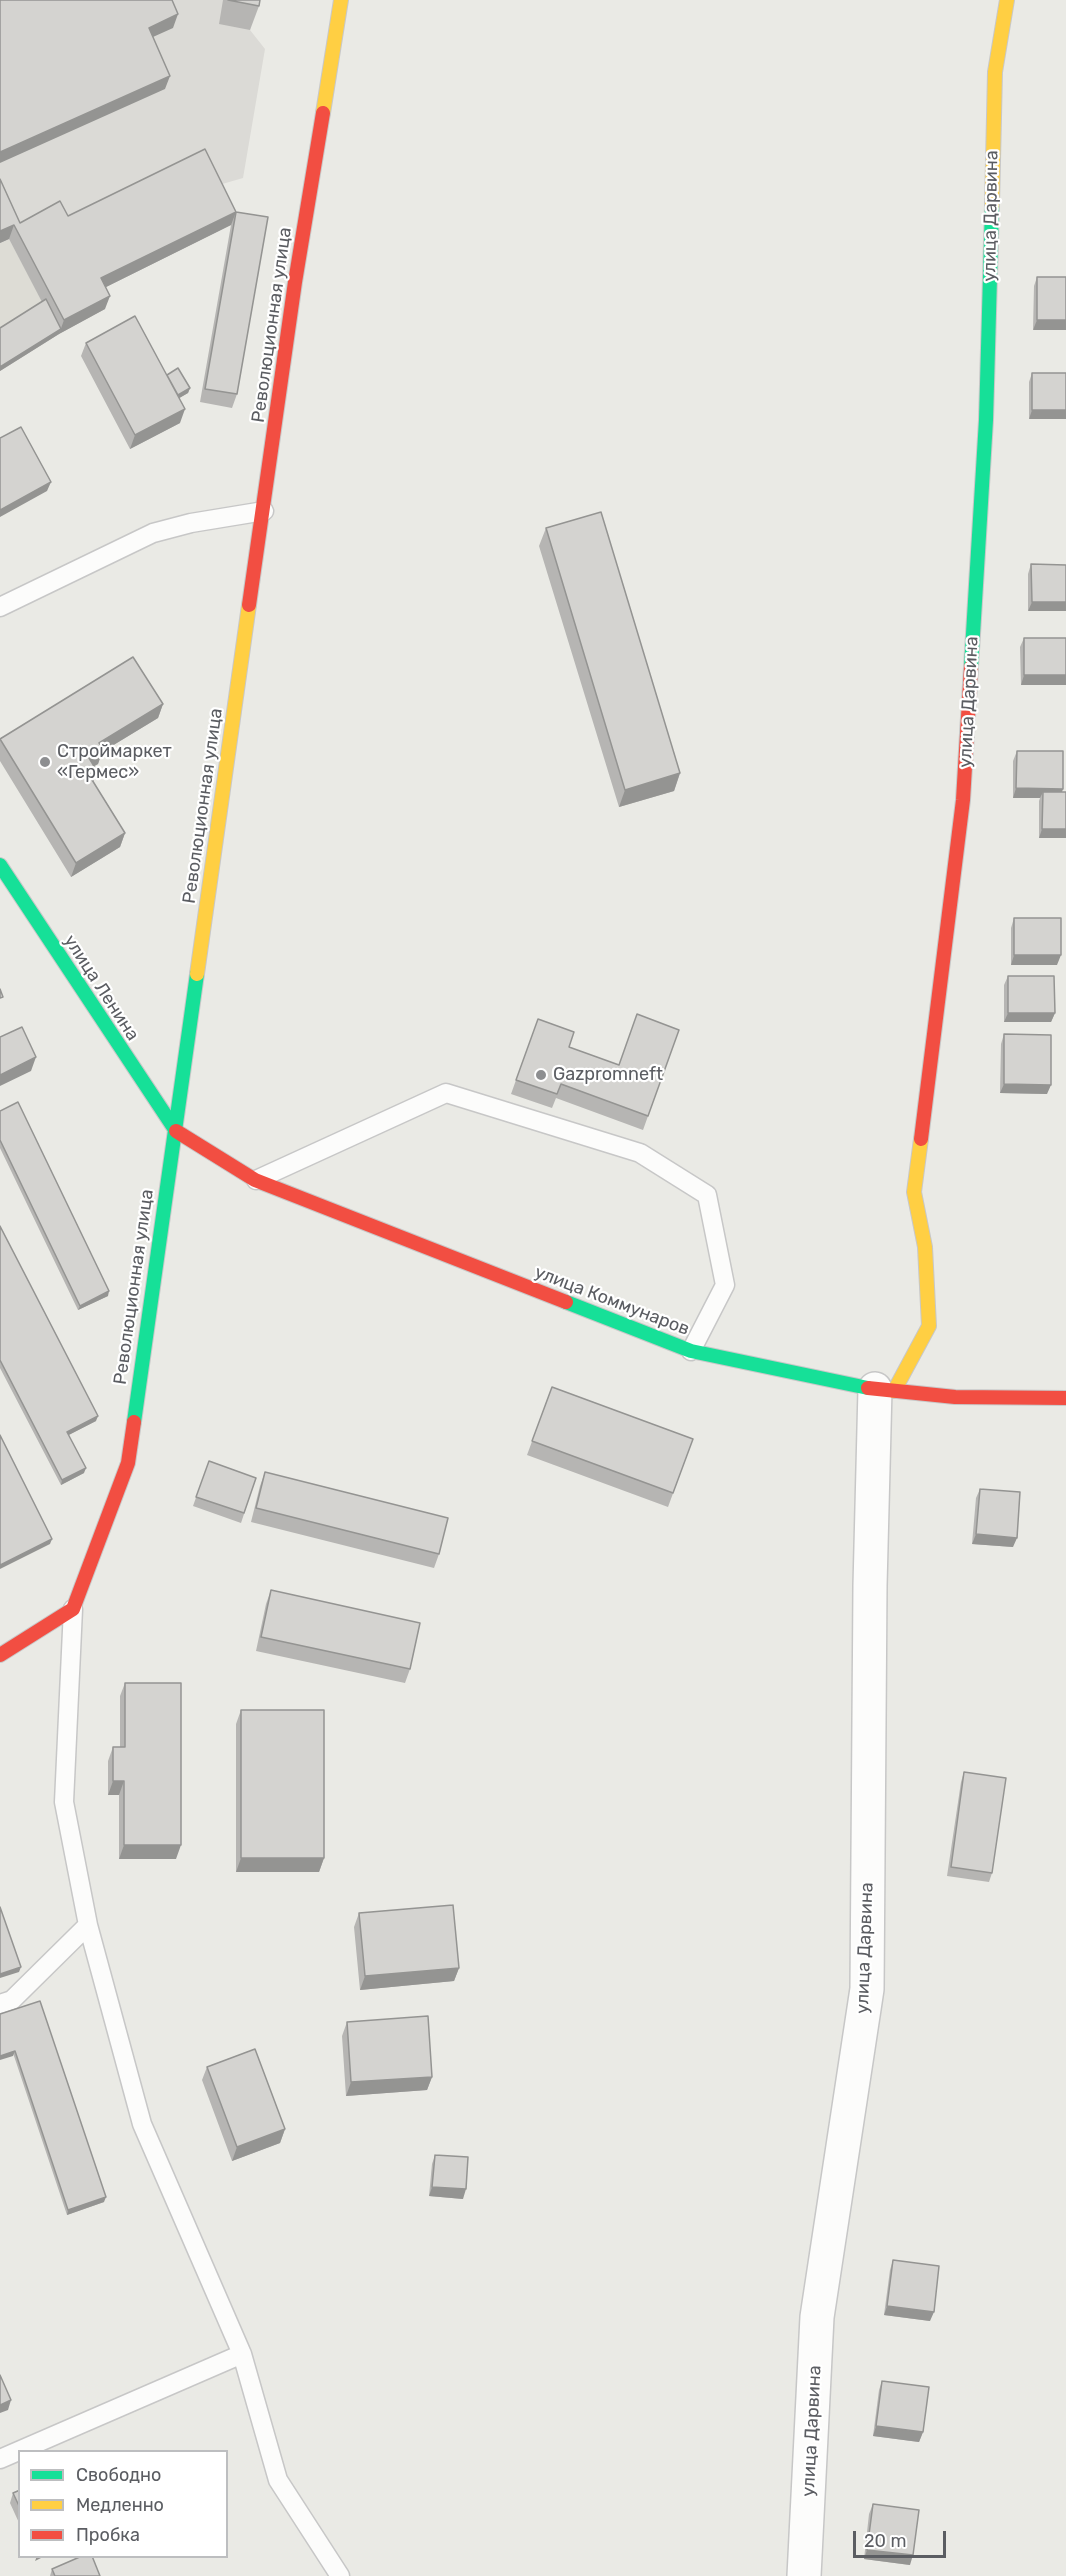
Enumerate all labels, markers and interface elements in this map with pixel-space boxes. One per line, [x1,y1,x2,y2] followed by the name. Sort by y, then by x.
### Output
[979,150,1003,282] street label: улица Дарвина
[248,226,296,424] street label: Революционная улица
[955,636,983,768] street label: улица Дарвина
[179,707,227,905] street label: Революционная улица
[57,741,172,783] place label: Строймаркет «Гермес»
[38,755,52,769] marker: Строймаркет «Гермес»
[59,931,143,1045] street label: улица Ленина
[553,1064,663,1086] place label: Gazpromneft
[534,1068,548,1082] marker: Gazpromneft
[110,1188,158,1386] street label: Революционная улица
[532,1262,692,1340] street label: улица Коммунаров
[852,1882,878,2014] street label: улица Дарвина
[798,2365,826,2497] street label: улица Дарвина
[18,2450,228,2558] legend
[76,2464,161,2486] text: Свободно
[76,2494,164,2516] text: Медленно
[856,2519,949,2557] scale bar
[76,2524,140,2546] text: Пробка
[864,2530,906,2552] text: 20 m

